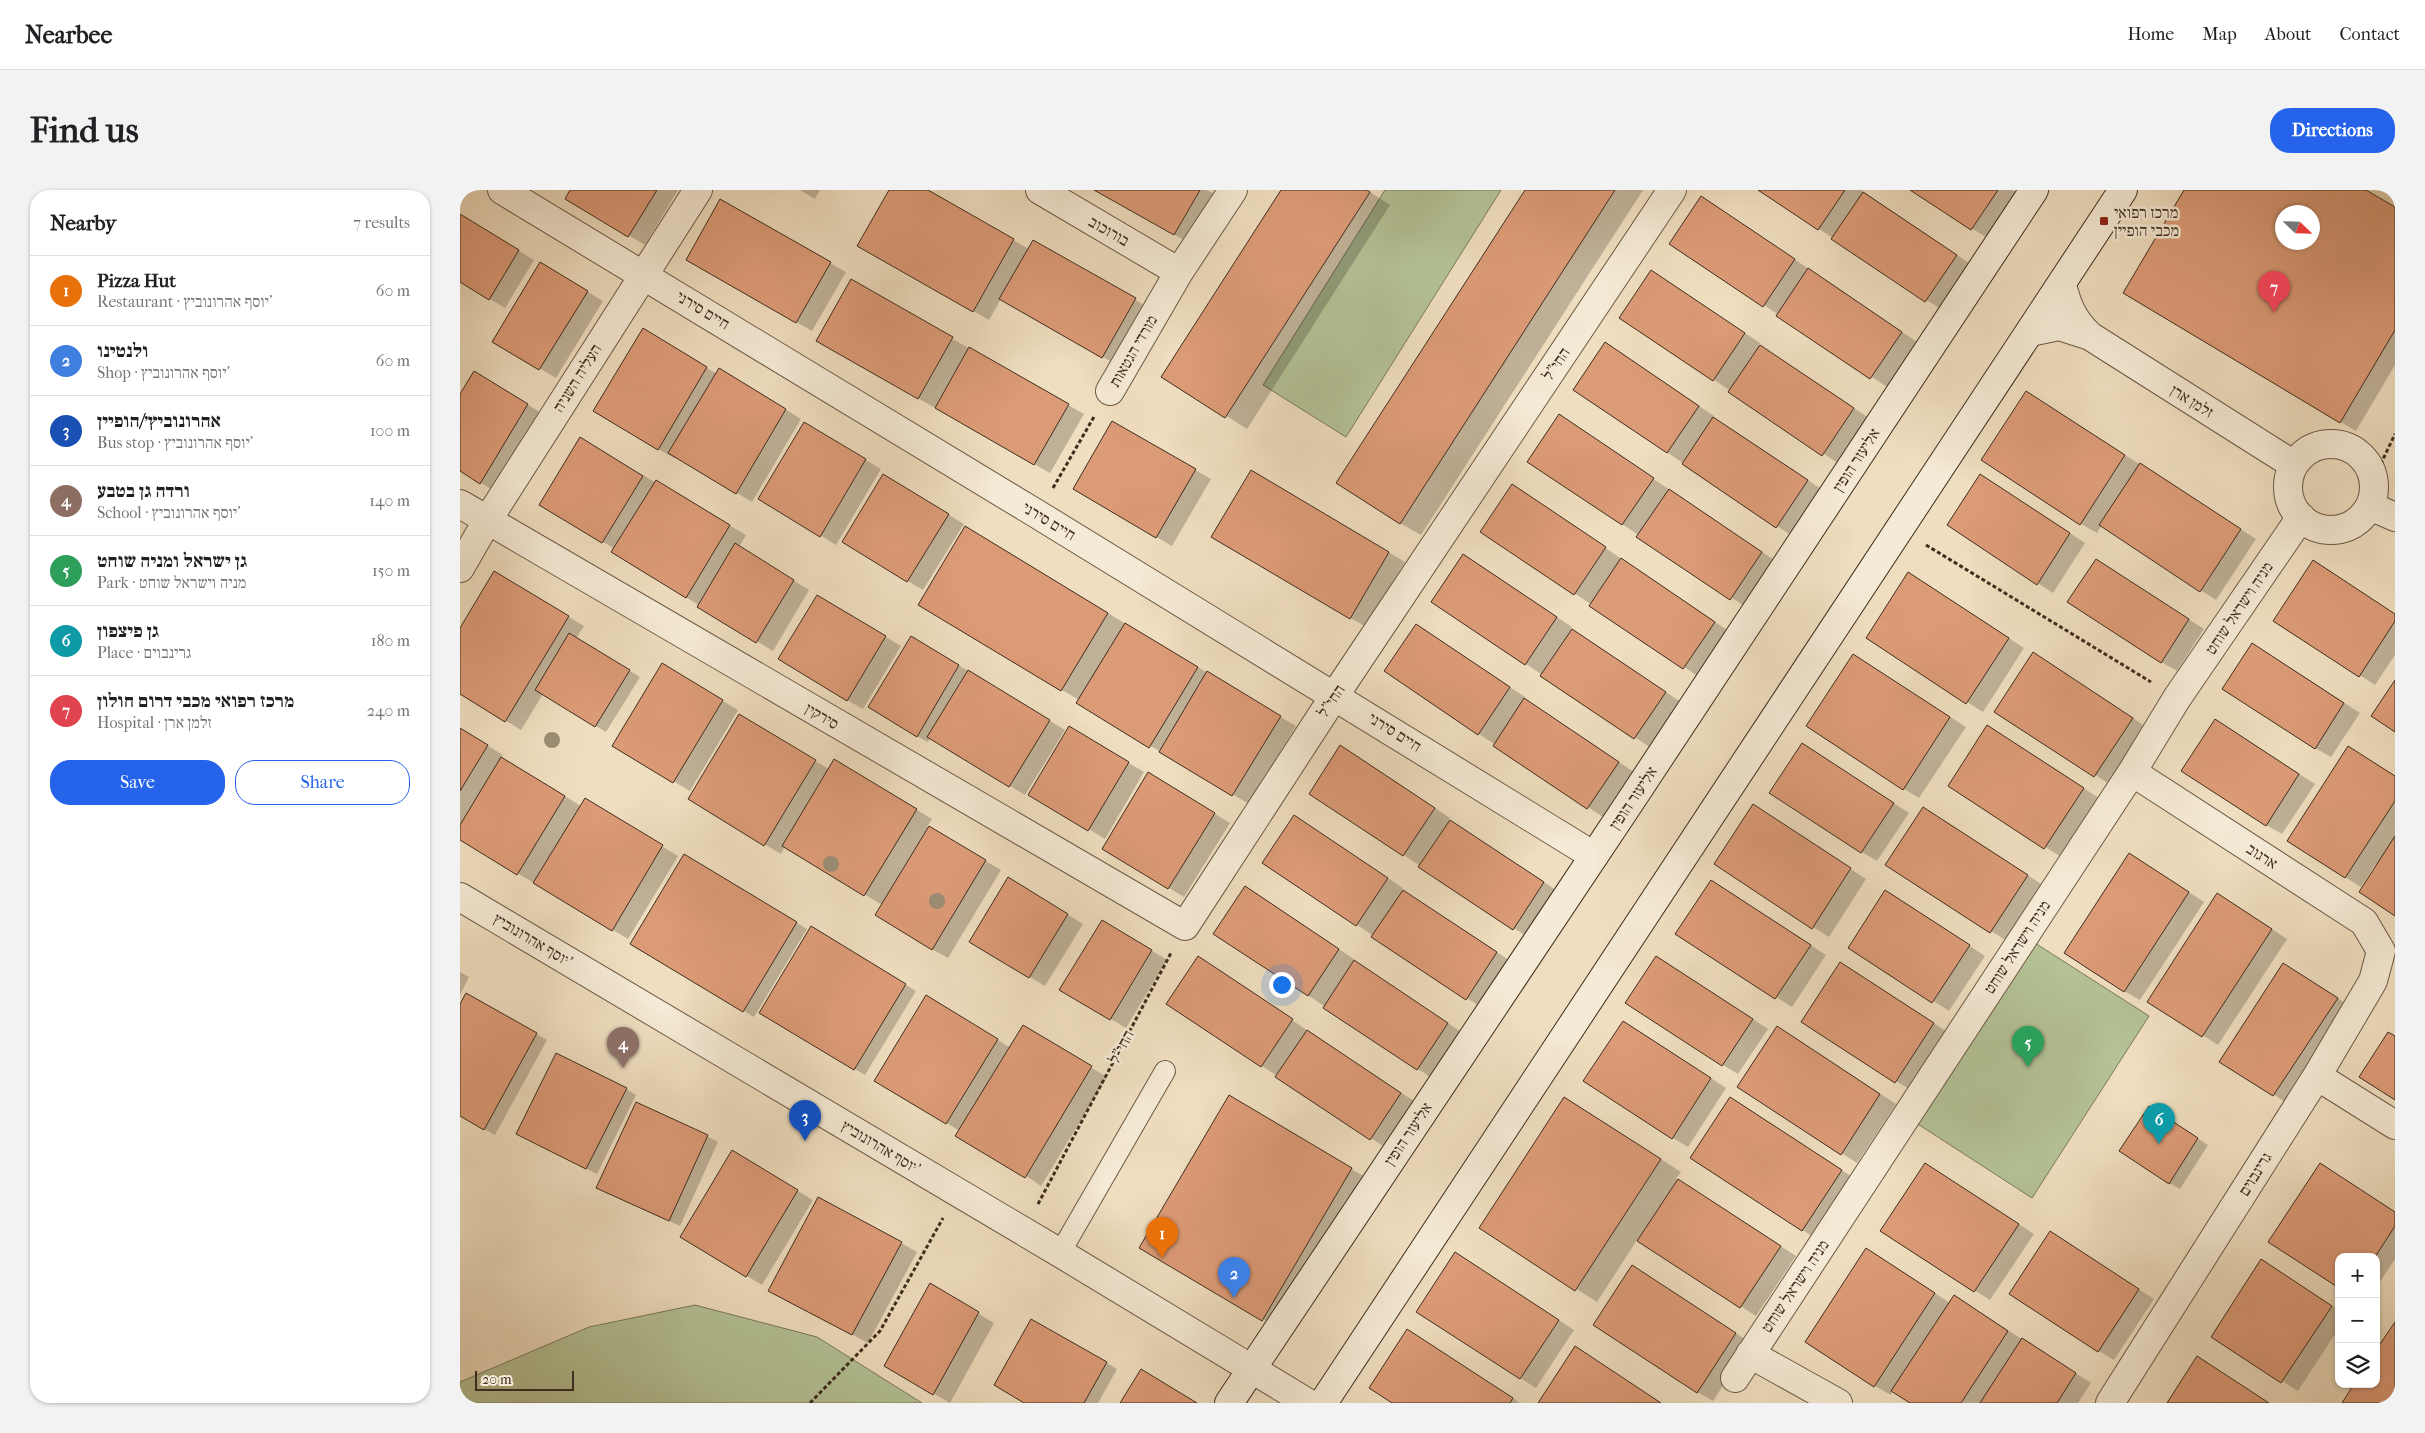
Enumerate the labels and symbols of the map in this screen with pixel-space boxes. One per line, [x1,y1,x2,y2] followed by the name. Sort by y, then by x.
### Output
[2114,203,2179,240] place label: מרכז רפואי מכבי הופיין
[2275,205,2320,250] north arrow
[1085,212,1133,250] street label: בורוכוב
[2098,215,2110,227] marker: מרכז רפואי מכבי הופיין
[2258,271,2290,312] pin: 7
[673,287,733,333] street label: חיים סירני
[1105,312,1161,390] street label: מורדי הגטאות
[549,340,605,416] street label: העליה השניה
[1538,344,1574,384] street label: החי"ל
[2167,380,2217,422] street label: זלמן ארן
[1828,424,1884,496] street label: אליעזר הופין
[1019,498,1079,544] street label: חיים סירני
[2201,558,2277,658] street label: מניה וישראל שוחט
[1313,681,1349,721] street label: החי"ל
[802,699,842,733] street label: סירקין
[1365,708,1425,756] street label: חיים סירני
[1605,763,1661,833] street label: אליעזר הופין
[2243,839,2281,873] street label: ארגוב
[1980,897,2054,997] street label: מניה וישראל שוחט
[490,909,576,971] street label: יוסף אהרונוביץ'
[1269,972,1295,998] your location
[2012,1026,2044,1067] pin: 5
[607,1027,639,1068] pin: 4
[1104,1027,1138,1067] street label: החי"ל
[1380,1099,1436,1169] street label: אליעזר הופין
[789,1100,821,1141] pin: 3
[2143,1103,2175,1144] pin: 6
[838,1116,924,1178] street label: יוסף אהרונוביץ'
[2234,1149,2276,1199] street label: גרינבוים
[1146,1217,1178,1258] pin: 1
[1757,1236,1833,1336] street label: מניה וישראל שוחט
[1218,1257,1250,1298] pin: 2
[475,1368,574,1391] scale bar

